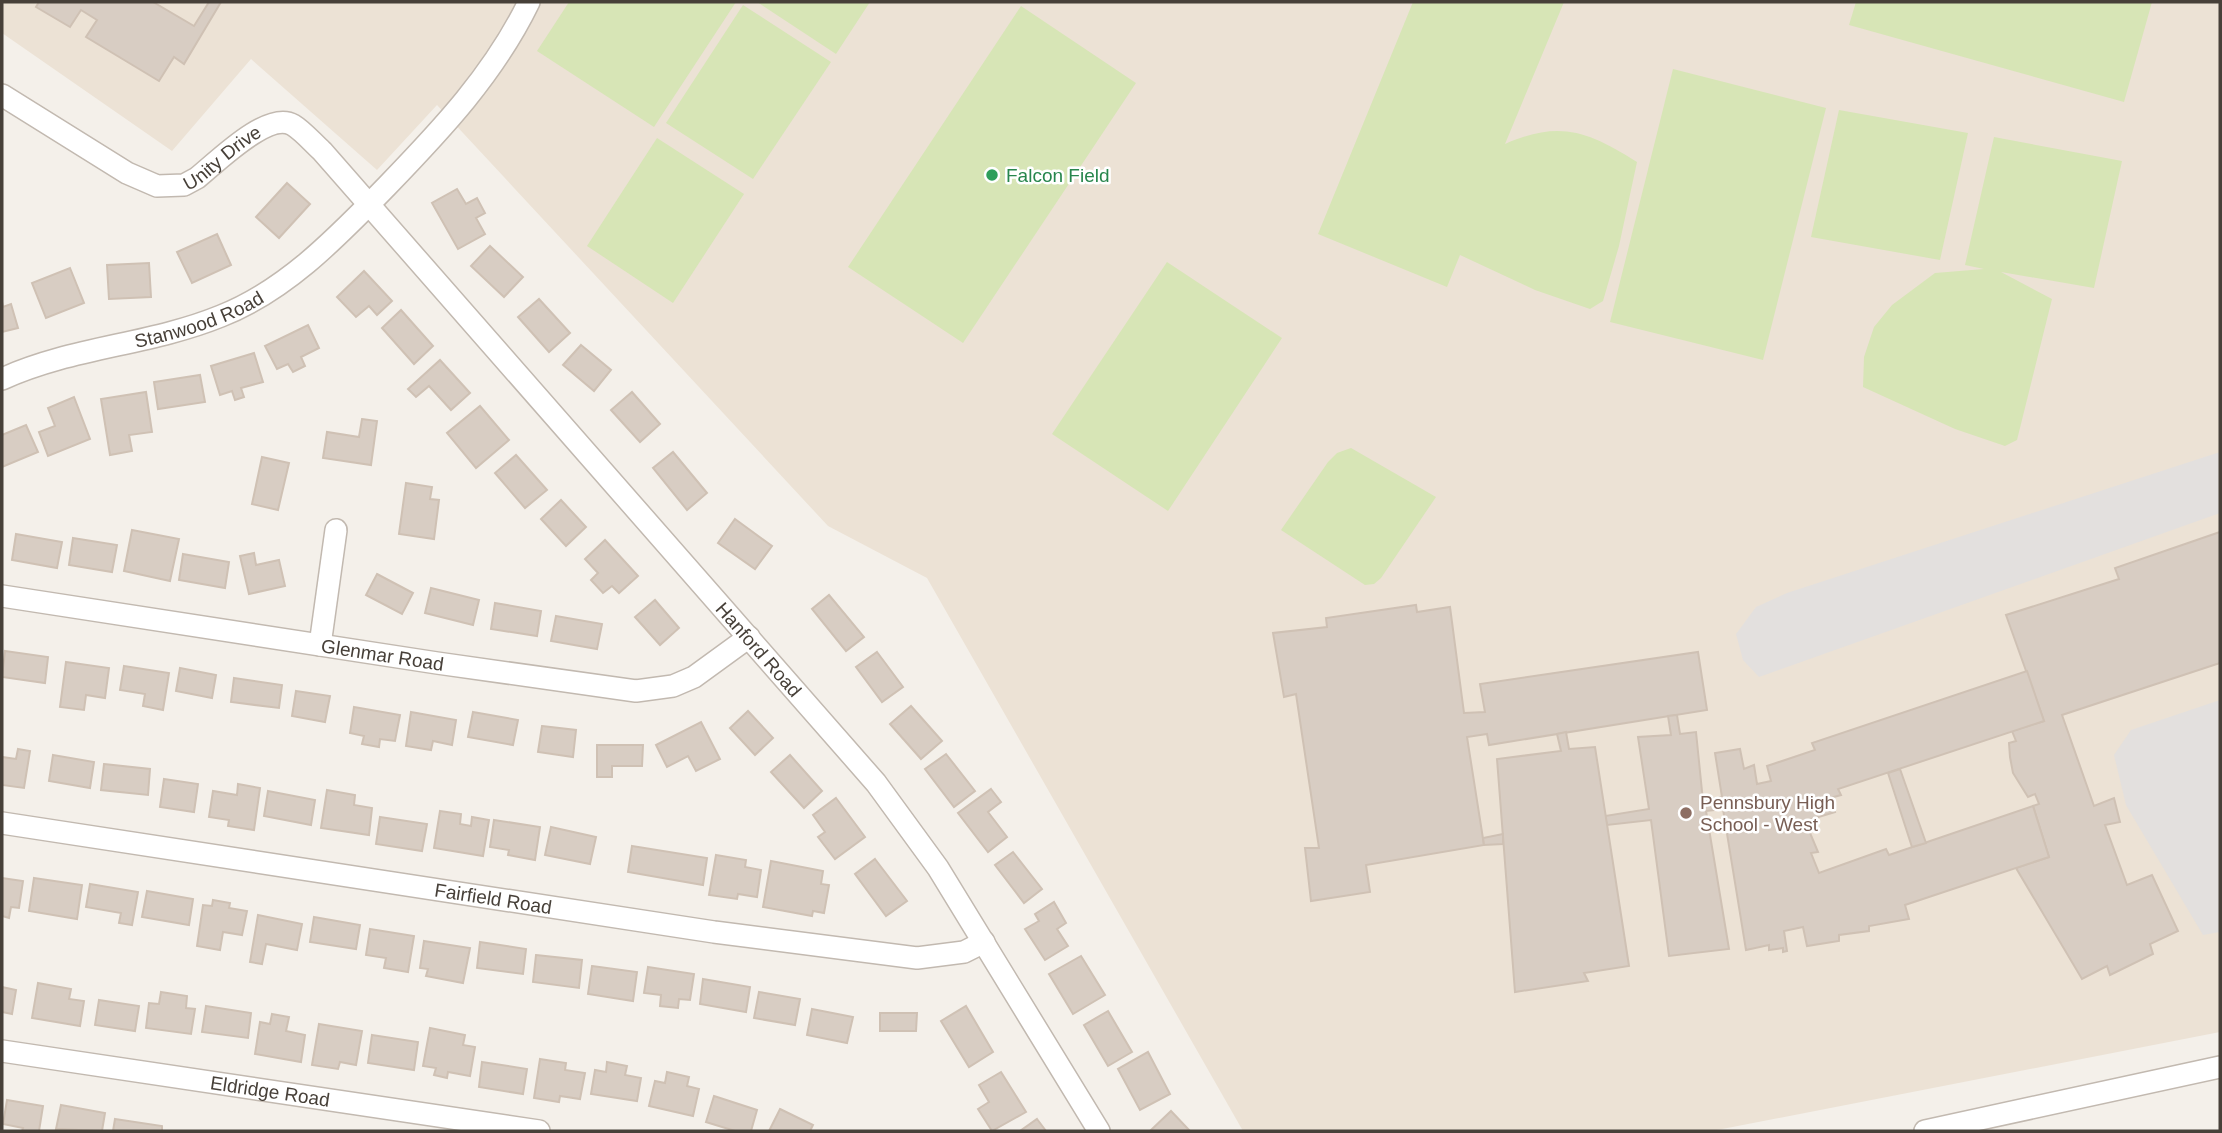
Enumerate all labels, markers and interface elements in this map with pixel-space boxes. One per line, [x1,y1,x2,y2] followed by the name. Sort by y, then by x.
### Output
[180,121,265,194] street label: Unity Drive
[1006,165,1110,186] place label: Falcon Field
[984,167,1000,183] marker: Falcon Field
[133,287,267,352] street label: Stanwood Road
[712,598,805,701] street label: Hanford Road
[320,635,445,675] street label: Glenmar Road
[1700,792,1835,835] place label: Pennsbury High School - West
[1678,805,1694,821] marker: Pennsbury High School - West
[433,879,553,918] street label: Fairfield Road
[209,1072,331,1111] street label: Eldridge Road

